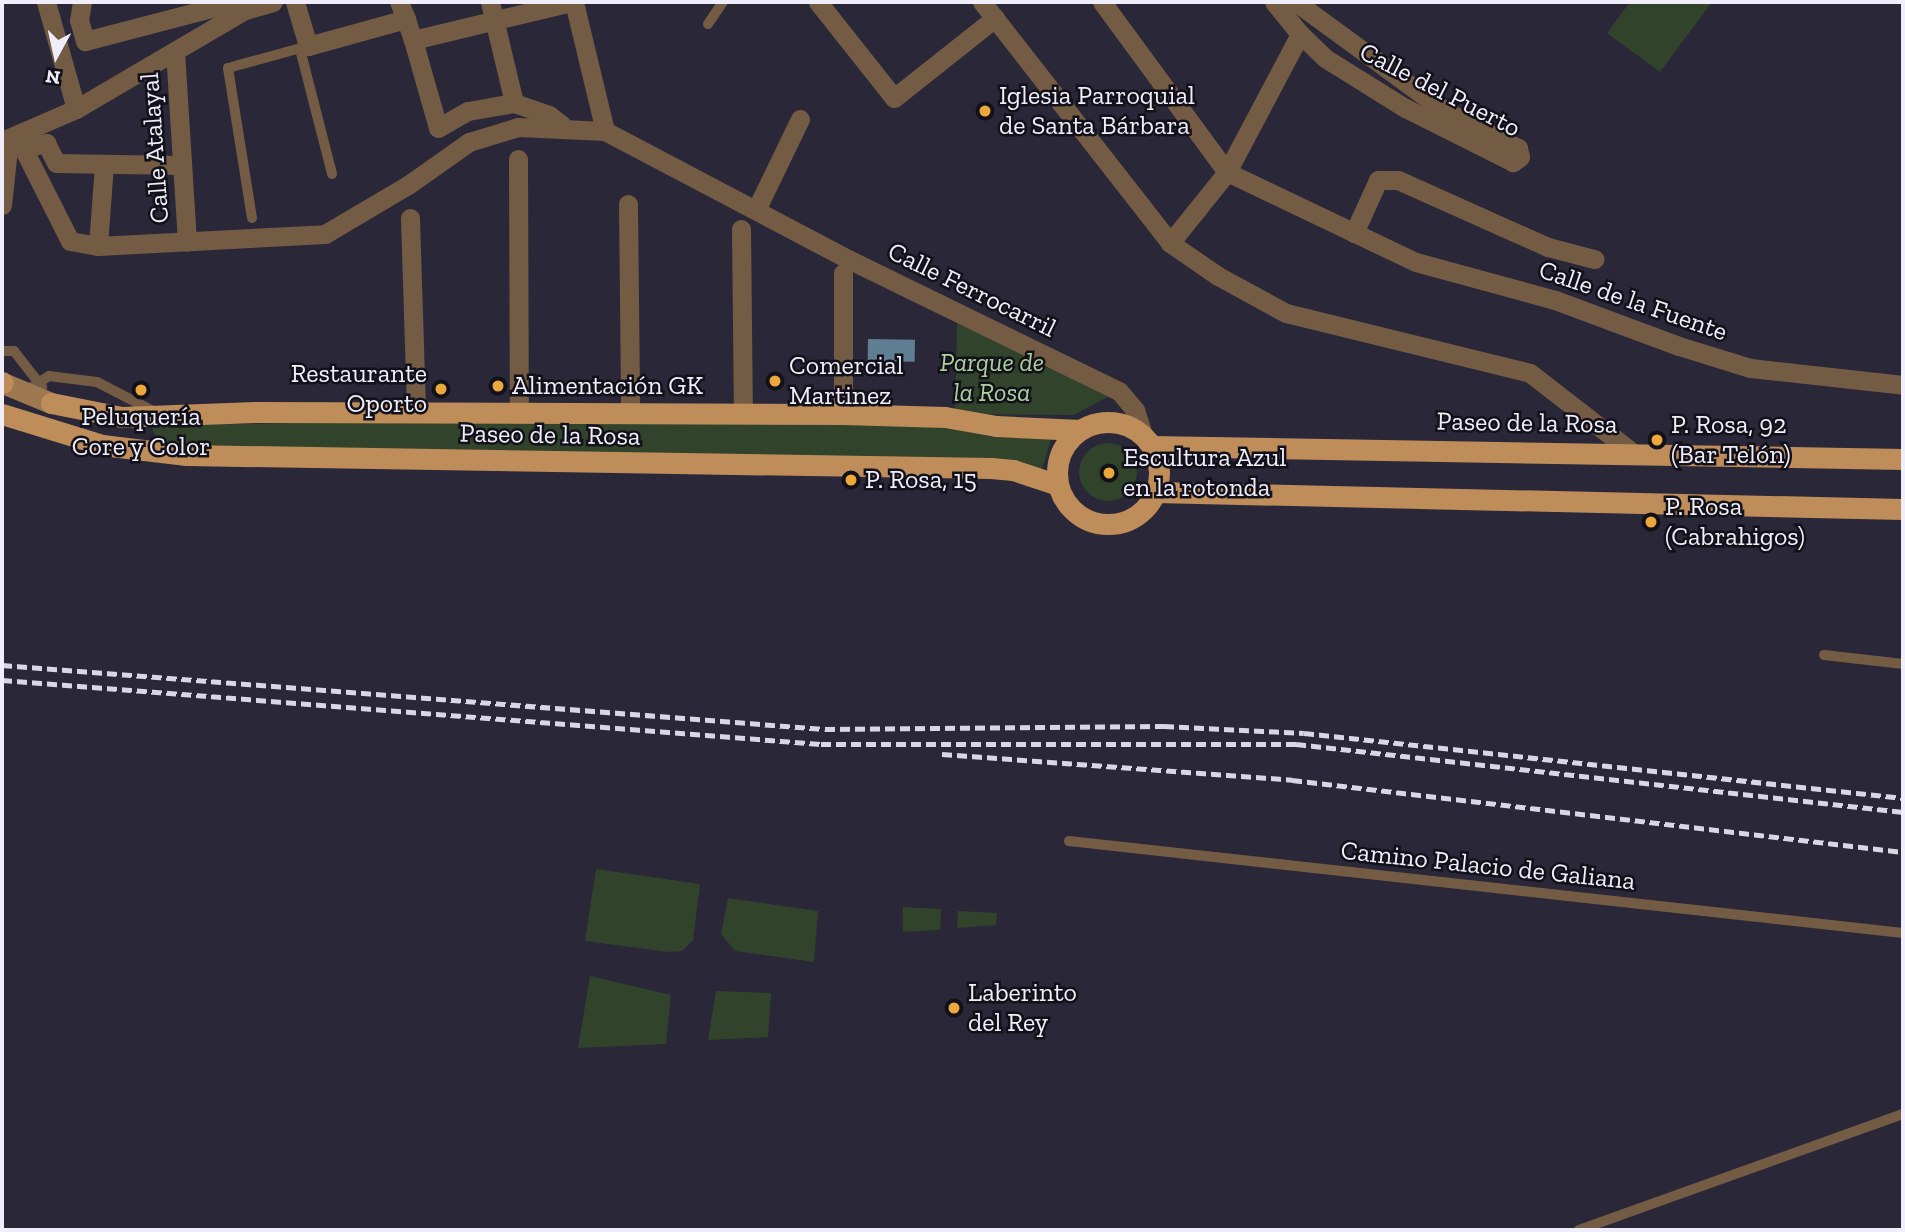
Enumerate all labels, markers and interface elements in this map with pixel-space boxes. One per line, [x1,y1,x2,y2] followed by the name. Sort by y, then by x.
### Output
[21,21,91,91] north arrow
[1354,36,1526,144] street label: Calle del Puerto
[44,65,62,90] text: N
[134,71,176,225] street label: Calle Atalayal
[999,80,1195,142] place label: Iglesia Parroquial de Santa Bárbara
[977,103,993,119] marker: Iglesia Parroquial de Santa Bárbara
[883,236,1061,344] street label: Calle Ferrocarril
[1535,254,1731,348] street label: Calle de la Fuente
[940,347,1044,408] park label: Parque de la Rosa
[789,350,903,412] place label: Comercial Martinez
[291,358,427,420] place label: Restaurante Oporto
[512,370,703,402] place label: Alimentación GK
[767,373,783,389] marker: Comercial Martinez
[490,378,506,394] marker: Alimentación GK
[433,381,449,397] marker: Restaurante Oporto
[133,382,149,398] marker: Peluquería Core y Color
[71,401,211,462] place label: Peluquería Core y Color
[1436,406,1618,440] street label: Paseo de la Rosa
[1671,409,1791,471] place label: P. Rosa, 92 (Bar Telón)
[459,418,641,452] street label: Paseo de la Rosa
[1649,432,1665,448] marker: P. Rosa, 92 (Bar Telón)
[1123,442,1287,504] place label: Escultura Azul en la rotonda
[865,464,977,496] place label: P. Rosa, 15
[1101,465,1117,481] marker: Escultura Azul en la rotonda
[843,472,859,488] marker: P. Rosa, 15
[1665,491,1805,552] place label: P. Rosa (Cabrahigos)
[1643,514,1659,530] marker: P. Rosa (Cabrahigos)
[1339,835,1637,897] street label: Camino Palacio de Galiana
[968,977,1077,1038] place label: Laberinto del Rey
[946,1000,962,1016] marker: Laberinto del Rey

